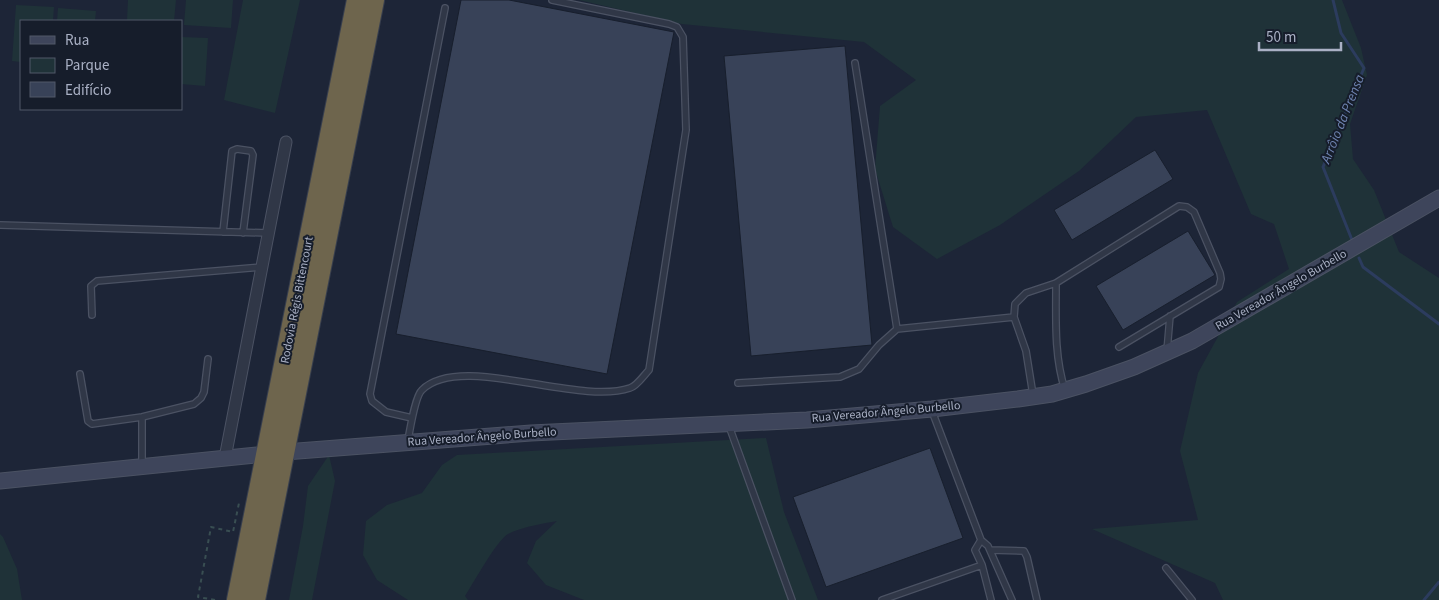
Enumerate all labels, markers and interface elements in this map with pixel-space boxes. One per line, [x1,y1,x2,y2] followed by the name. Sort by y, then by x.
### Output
[20,20,182,110] legend
[1259,20,1342,52] scale bar
[1266,27,1296,48] text: 50 m
[65,30,89,51] text: Rua
[65,55,109,76] text: Parque
[1316,71,1370,167] water label: Arrôio da Prensa
[65,80,112,101] text: Edifício
[276,235,318,365] street label: Rodovia Régis Bittencourt
[1212,245,1350,335] street label: Rua Vereador Ângelo Burbello
[811,397,961,427] street label: Rua Vereador Ângelo Burbello
[407,423,557,451] street label: Rua Vereador Ângelo Burbello

